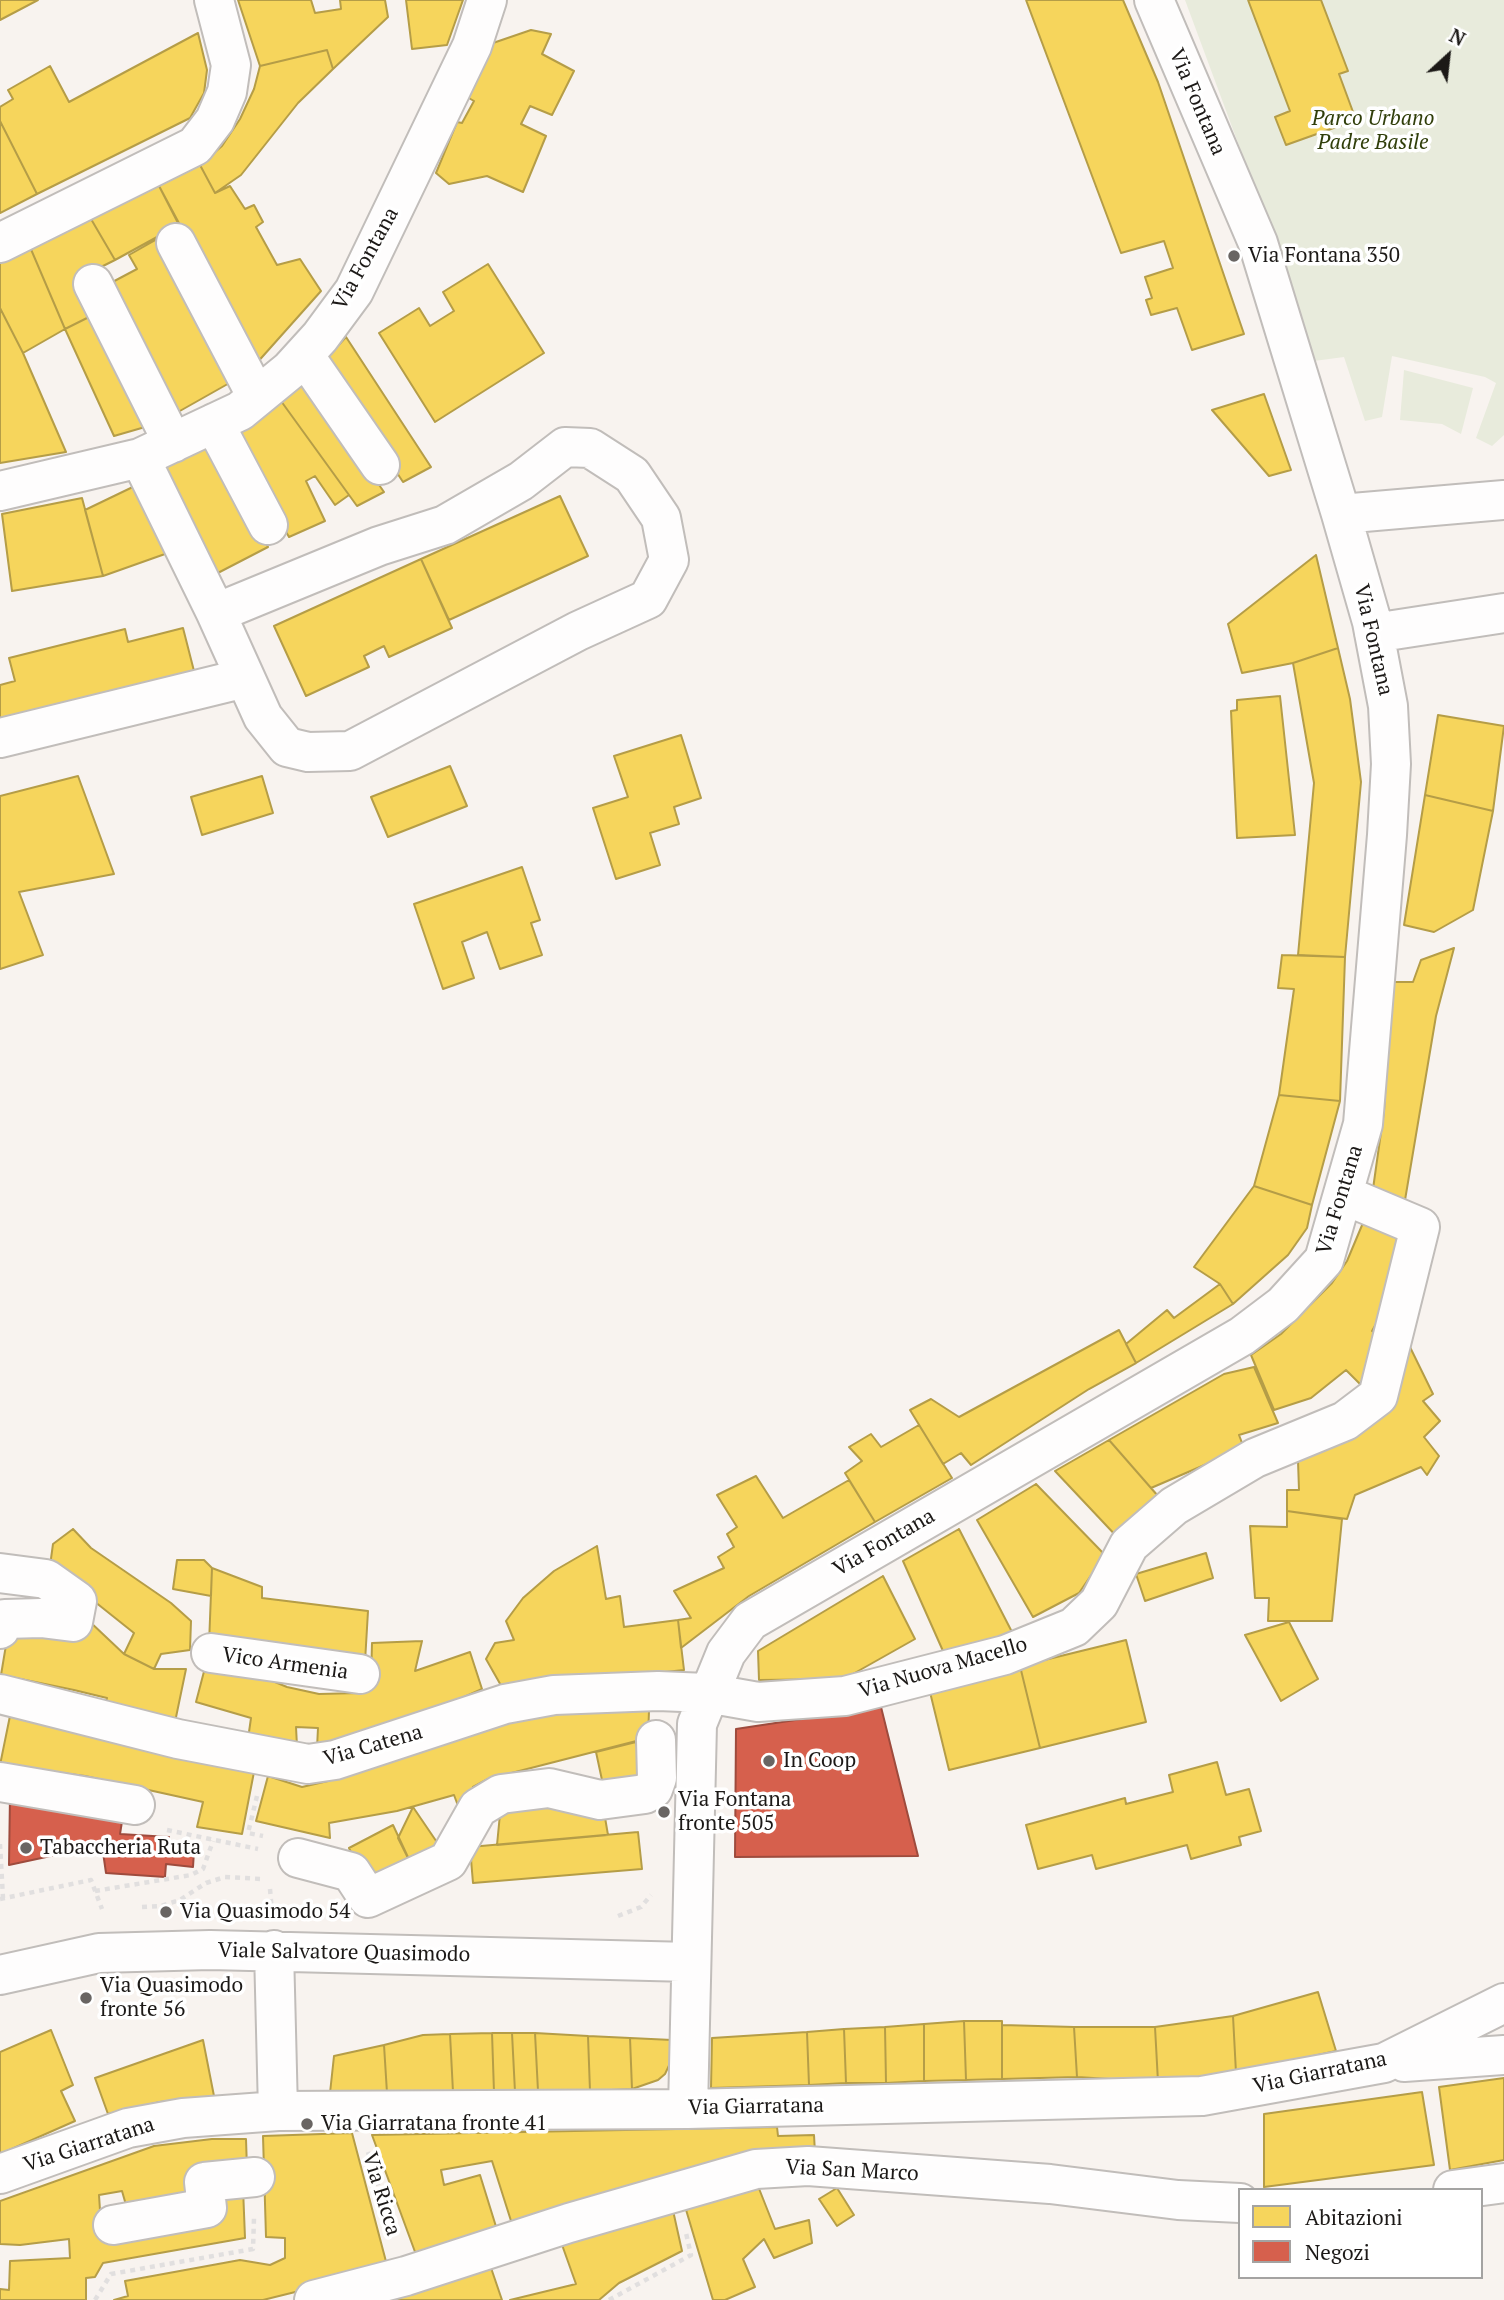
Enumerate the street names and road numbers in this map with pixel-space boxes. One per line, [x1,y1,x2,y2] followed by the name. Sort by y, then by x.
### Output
[1163,45,1231,159] street label: Via Fontana
[327,203,405,315] street label: Via Fontana
[1348,582,1398,698] street label: Via Fontana
[1311,1142,1369,1258] street label: Via Fontana
[829,1504,939,1582] street label: Via Fontana
[856,1632,1030,1704] street label: Via Nuova Macello
[220,1643,350,1685] street label: Vico Armenia
[321,1720,425,1772] street label: Via Catena
[218,1938,470,1968] street label: Viale Salvatore Quasimodo
[1251,2047,1389,2099] street label: Via Giarratana
[688,2093,824,2121] street label: Via Giarratana
[20,2112,158,2178] street label: Via Giarratana
[356,2149,406,2239] street label: Via Ricca
[785,2155,919,2187] street label: Via San Marco

